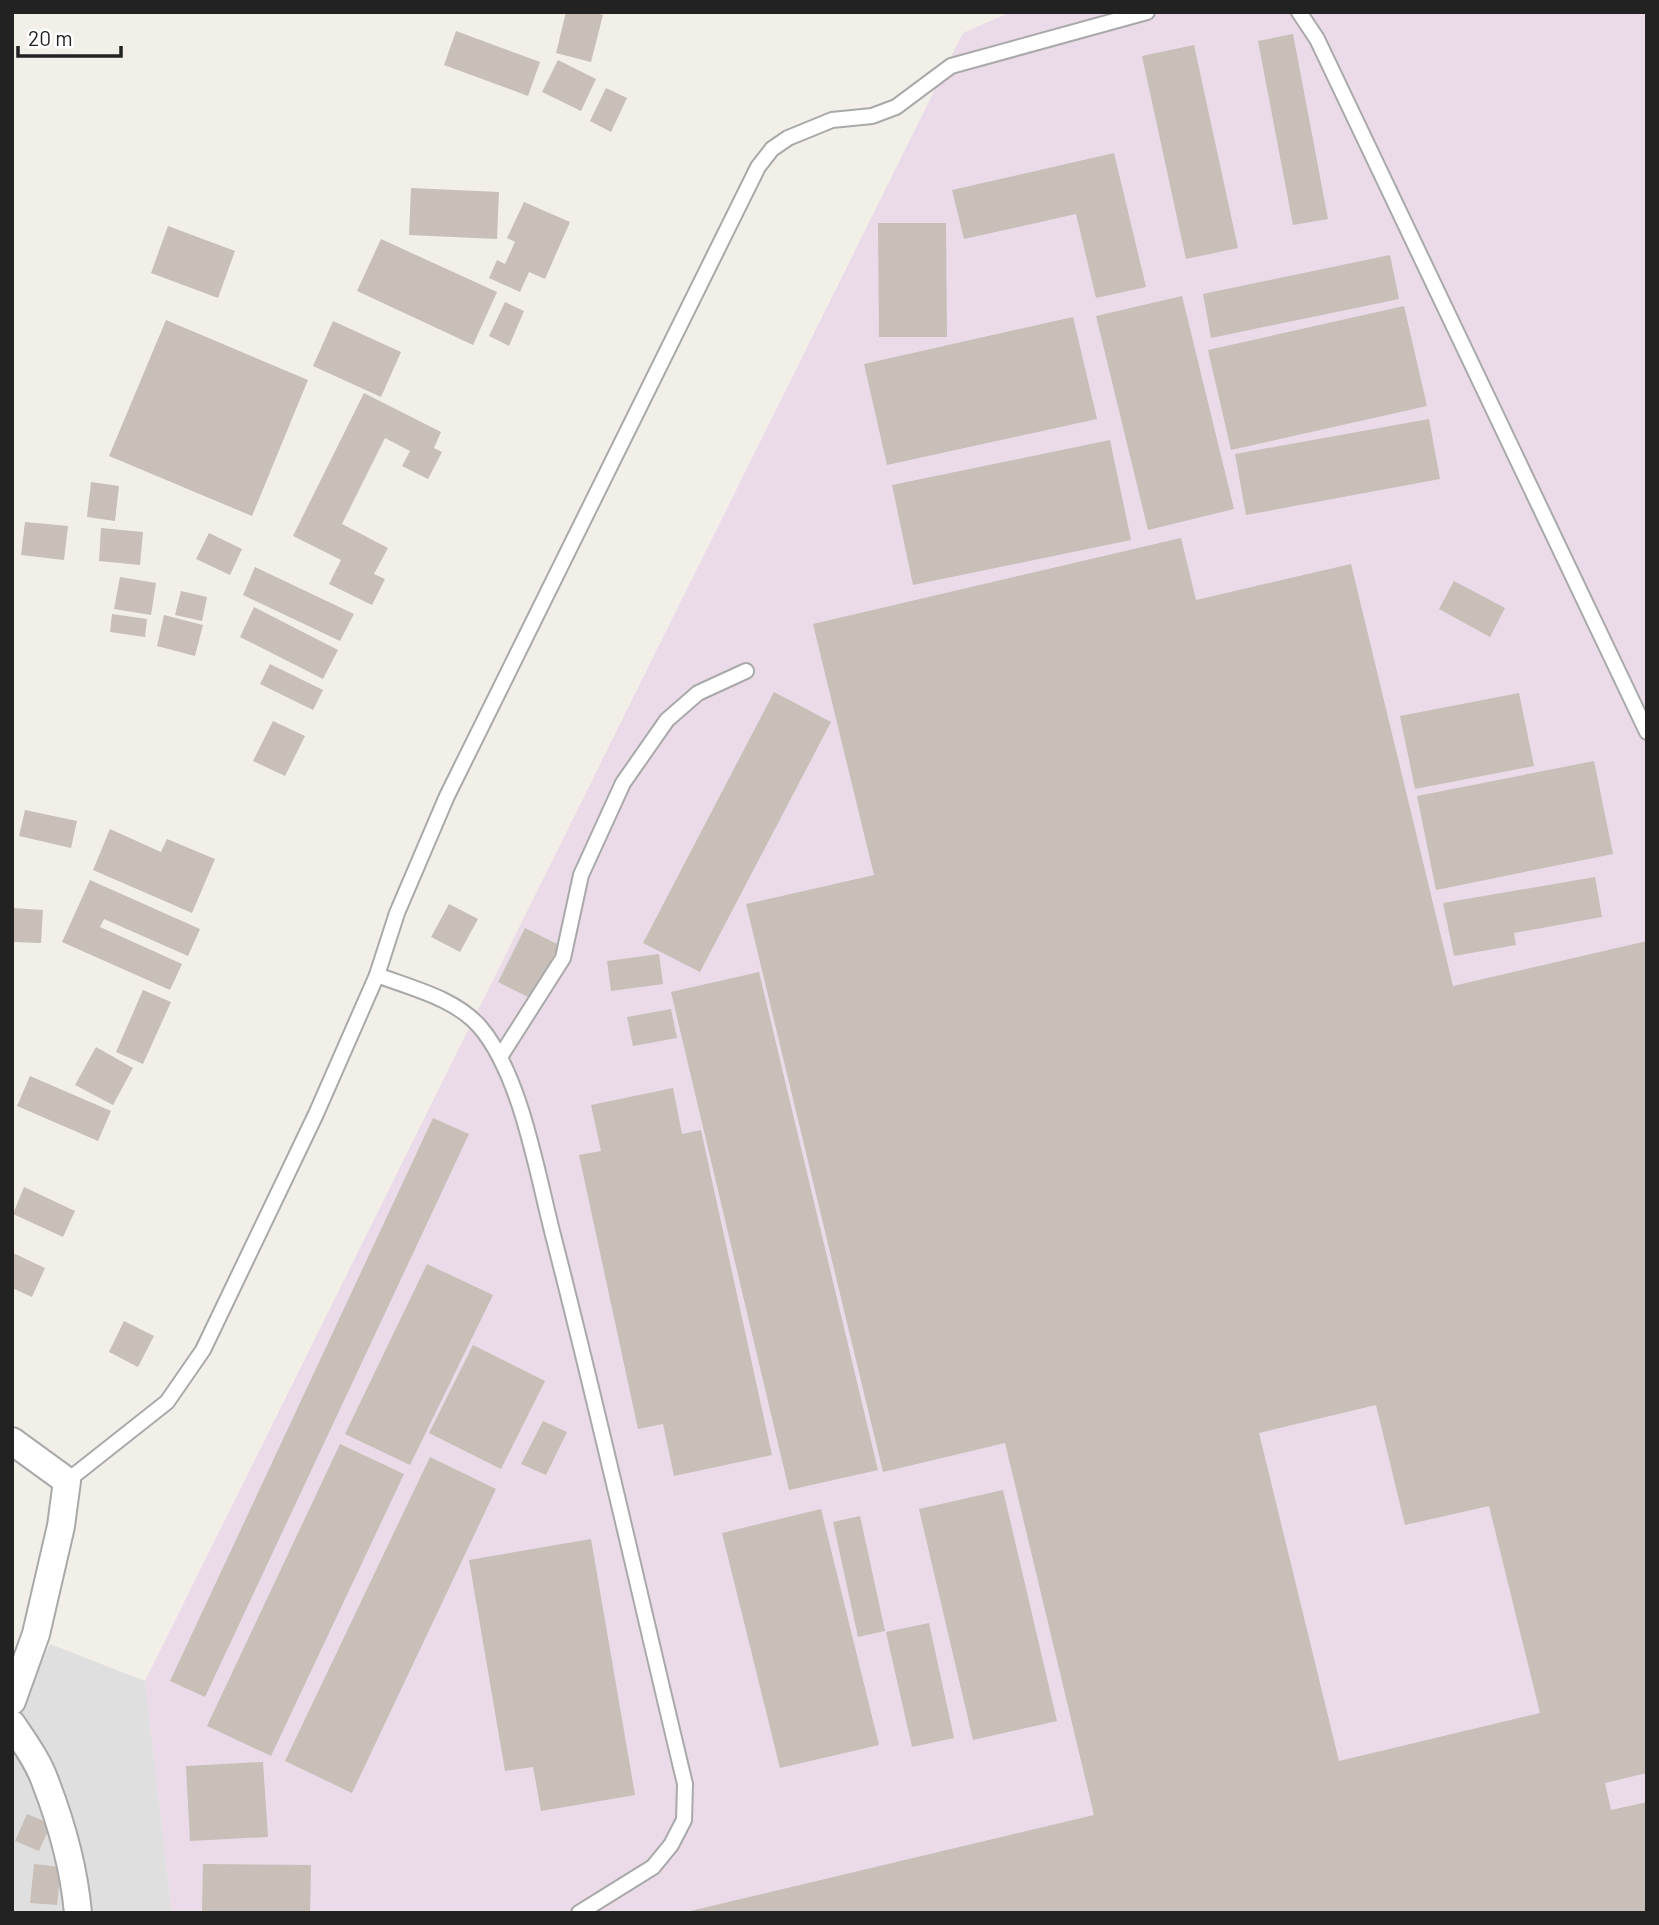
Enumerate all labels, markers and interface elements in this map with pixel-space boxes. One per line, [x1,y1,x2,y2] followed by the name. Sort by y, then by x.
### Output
[18,14,121,58] scale bar
[28,25,73,50] text: 20 m

